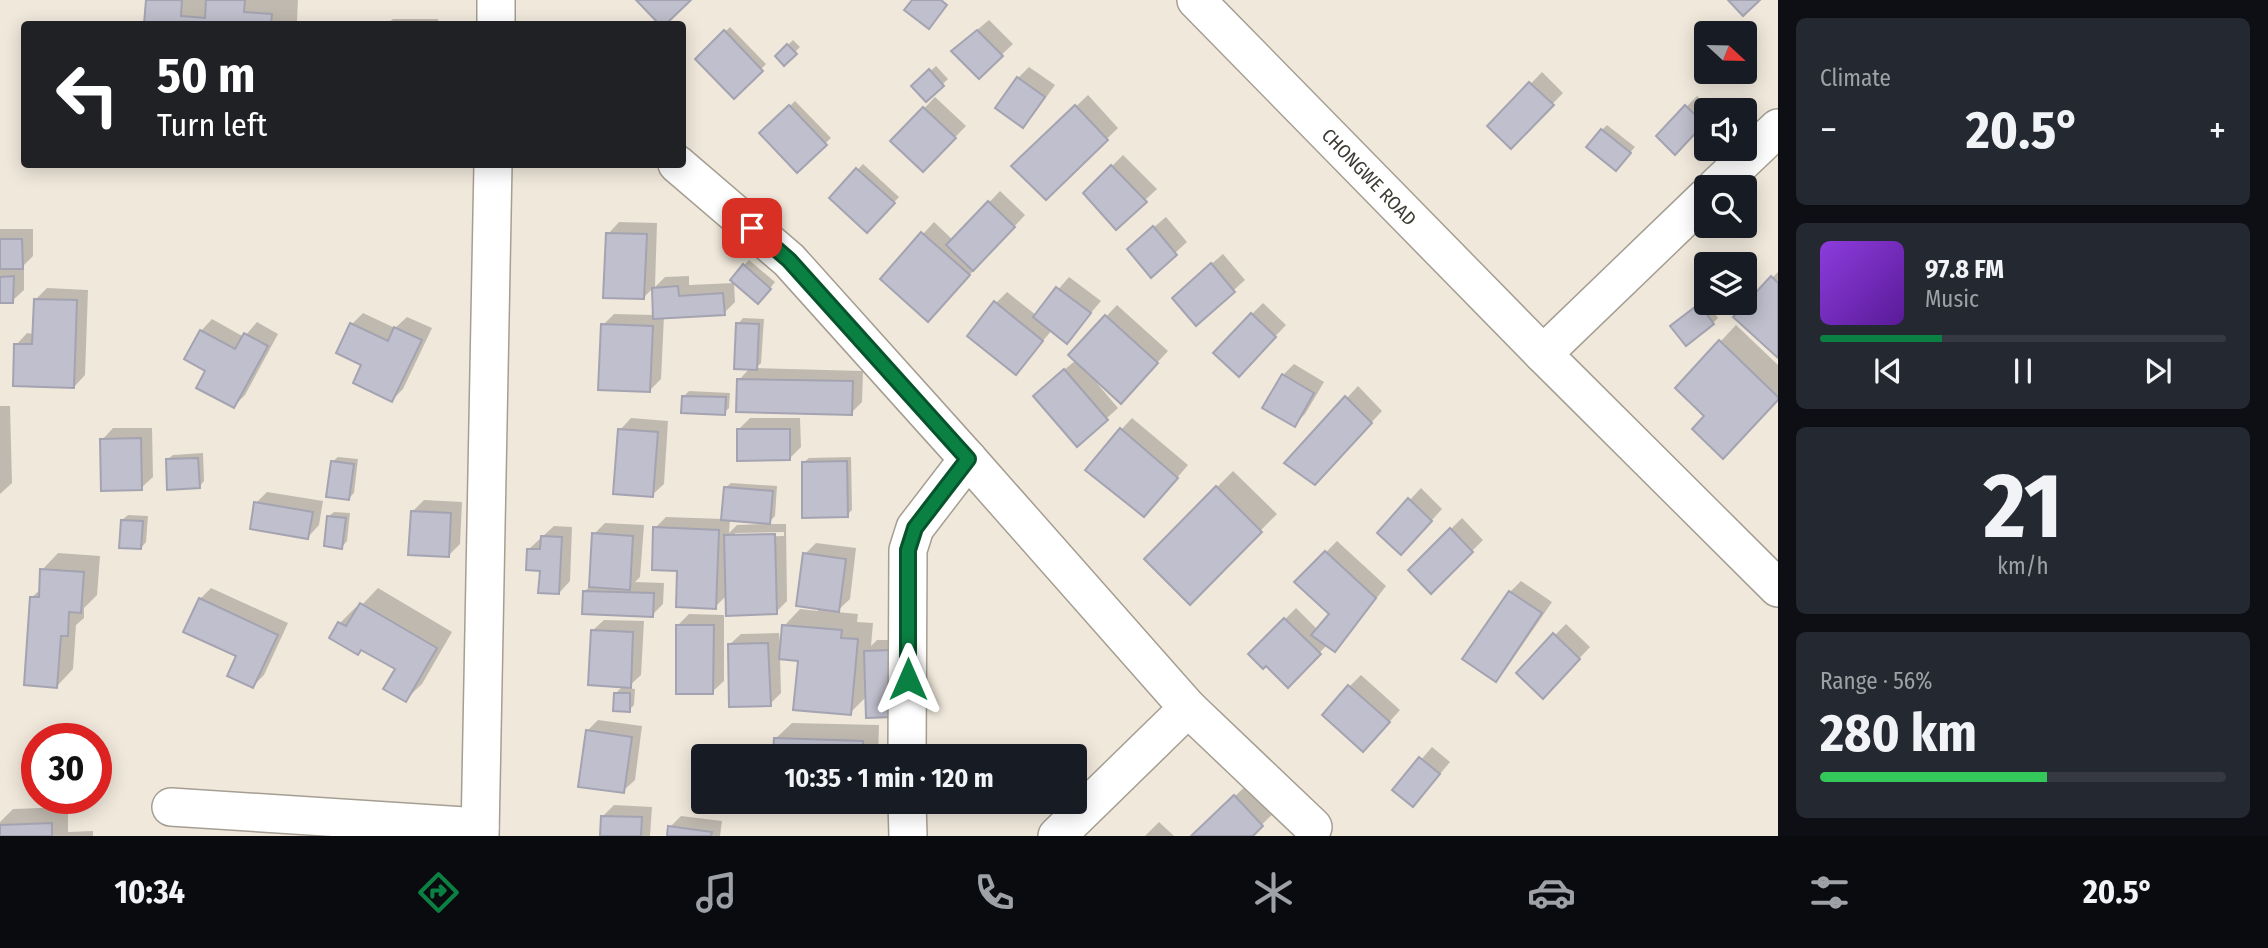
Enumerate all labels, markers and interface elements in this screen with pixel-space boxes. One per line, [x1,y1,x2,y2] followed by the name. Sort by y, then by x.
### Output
[1694,21,1757,84] north arrow
[1694,21,1757,315] map controls
[157,46,255,105] text: 50 m
[42,49,133,140] icon: left
[1820,64,1891,92] text: Climate
[1694,98,1757,161] button: sound
[1966,99,2080,162] text: 20.5°
[157,106,267,144] text: Turn left
[1820,107,1837,153] text: −
[2209,107,2226,153] text: +
[1317,124,1421,230] street label: CHONGWE ROAD
[1694,175,1757,238] button: search
[722,198,782,258] pin
[733,209,771,247] icon: arrive
[1694,252,1757,315] button: layers
[1925,254,2004,285] text: 97.8 FM
[1925,285,1979,313] text: Music
[1869,352,1907,390] icon: previous
[2004,352,2042,390] icon: pause
[2139,352,2177,390] icon: next
[1983,452,2063,561] text: 21
[1997,552,2049,580] text: km/h
[871,642,945,716] position arrow
[1820,667,1932,695] text: Range · 56%
[1820,702,1977,765] text: 280 km
[21,723,112,814] speed limit sign: 30
[784,763,994,794] text: 10:35 · 1 min · 120 m
[414,868,463,917] icon: directions
[692,868,741,917] icon: music
[970,868,1019,917] icon: phone
[1249,868,1298,917] icon: climate
[1527,868,1576,917] icon: car
[1805,868,1854,917] icon: filters
[115,873,185,911] text: 10:34
[2083,873,2153,911] text: 20.5°

